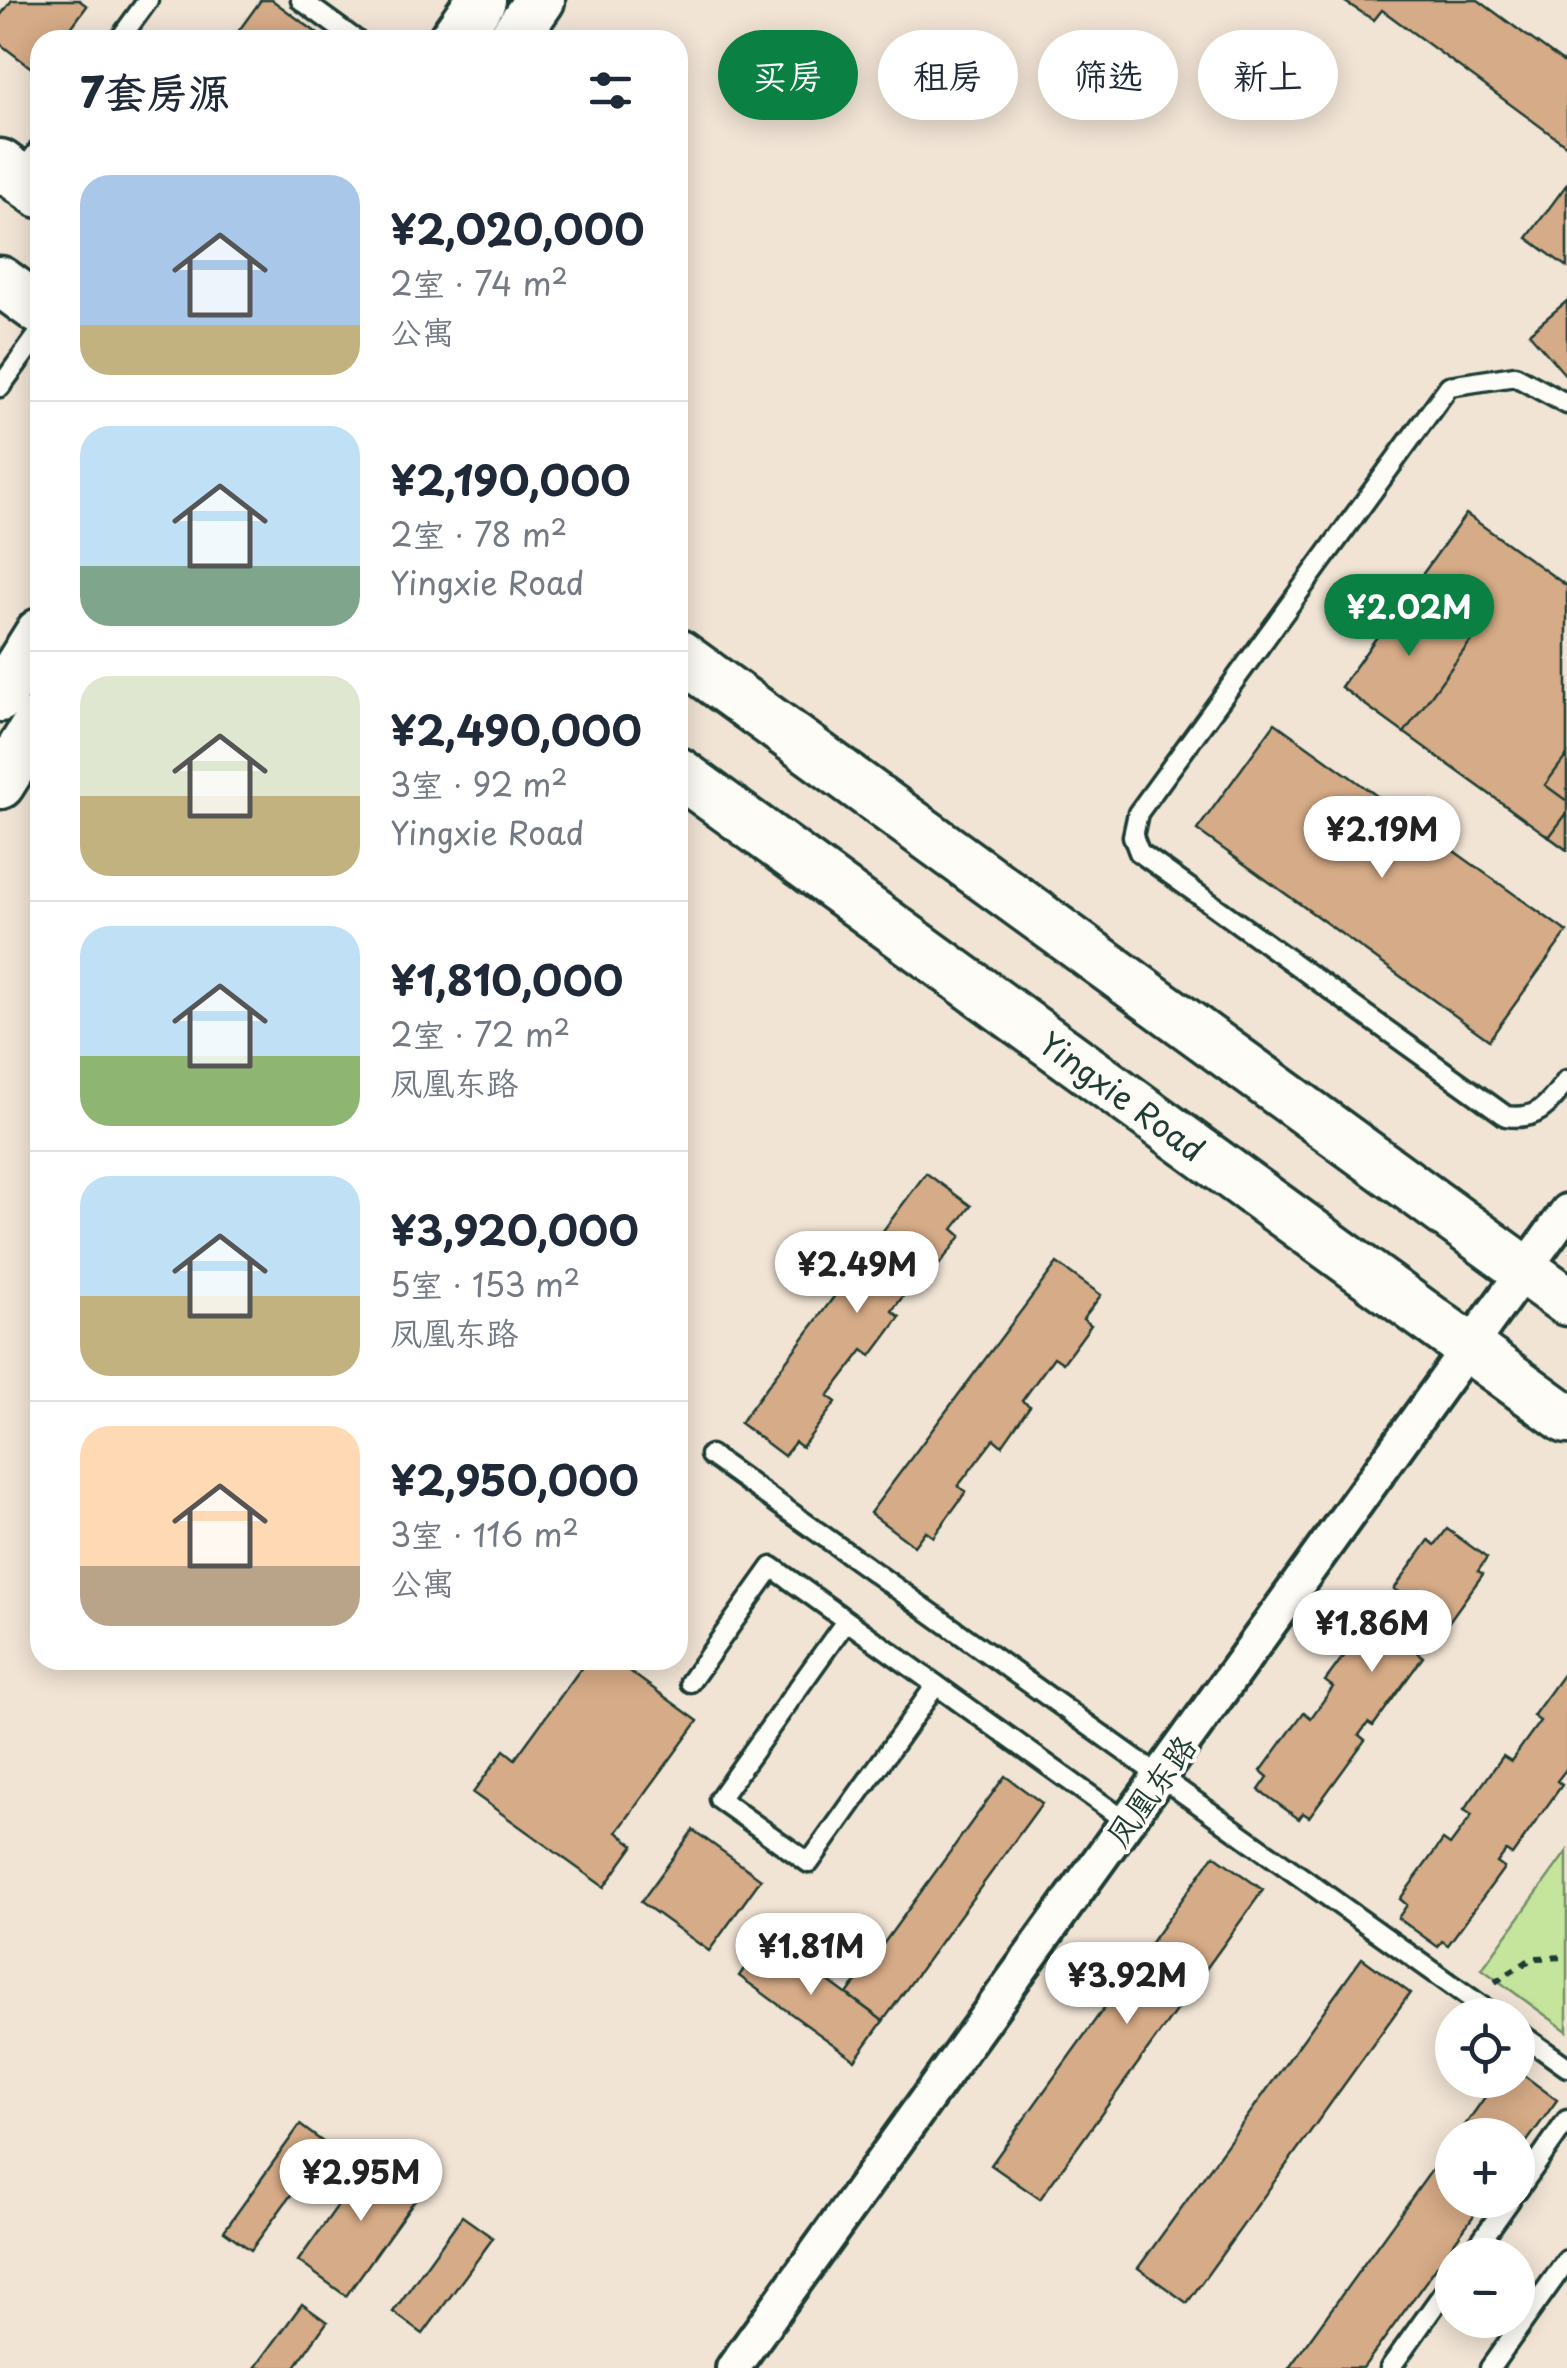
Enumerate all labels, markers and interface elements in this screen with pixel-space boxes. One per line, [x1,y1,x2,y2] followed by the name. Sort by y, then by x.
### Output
[718,30,858,120] chip: 买房
[878,30,1018,120] chip: 租房
[1038,30,1178,120] chip: 筛选
[1198,30,1338,120] chip: 新上
[80,59,230,122] text: 7套房源
[583,63,638,118] icon: filters
[390,196,645,259] text: ¥2,020,000
[160,215,280,335] icon: home
[390,259,568,307] text: 2室 · 74 m²
[390,307,454,355] text: 公寓
[390,447,631,510] text: ¥2,190,000
[160,466,280,586] icon: home
[390,510,567,558] text: 2室 · 78 m²
[390,558,585,606] text: Yingxie Road
[1328,574,1490,659] pin: ¥2.02M
[1346,582,1472,630] text: ¥2.02M
[390,697,642,760] text: ¥2,490,000
[160,716,280,836] icon: home
[390,760,568,808] text: 3室 · 92 m²
[1301,796,1463,881] pin: ¥2.19M
[1326,804,1438,852] text: ¥2.19M
[390,808,585,856] text: Yingxie Road
[390,947,623,1010] text: ¥1,810,000
[160,966,280,1086] icon: home
[390,1010,570,1058] text: 2室 · 72 m²
[1030,1019,1215,1172] street label: Yingxie Road
[390,1058,518,1106] text: 凤凰东路
[390,1197,639,1260] text: ¥3,920,000
[160,1216,280,1336] icon: home
[776,1231,938,1316] pin: ¥2.49M
[797,1239,917,1287] text: ¥2.49M
[390,1260,580,1308] text: 5室 · 153 m²
[390,1308,518,1356] text: 凤凰东路
[390,1447,639,1510] text: ¥2,950,000
[160,1466,280,1586] icon: home
[390,1510,579,1558] text: 3室 · 116 m²
[390,1558,454,1606] text: 公寓
[1291,1590,1453,1675] pin: ¥1.86M
[1315,1598,1429,1646] text: ¥1.86M
[1093,1724,1207,1856] street label: 凤凰东路
[730,1913,892,1998] pin: ¥1.81M
[757,1921,865,1969] text: ¥1.81M
[1046,1942,1208,2027] pin: ¥3.92M
[1067,1950,1187,1998] text: ¥3.92M
[1435,1998,1535,2338] map controls
[1435,1998,1535,2098] button: locate
[1435,2118,1535,2218] button: +
[280,2139,442,2224] pin: ¥2.95M
[302,2147,420,2195] text: ¥2.95M
[1435,2238,1535,2338] button: −

